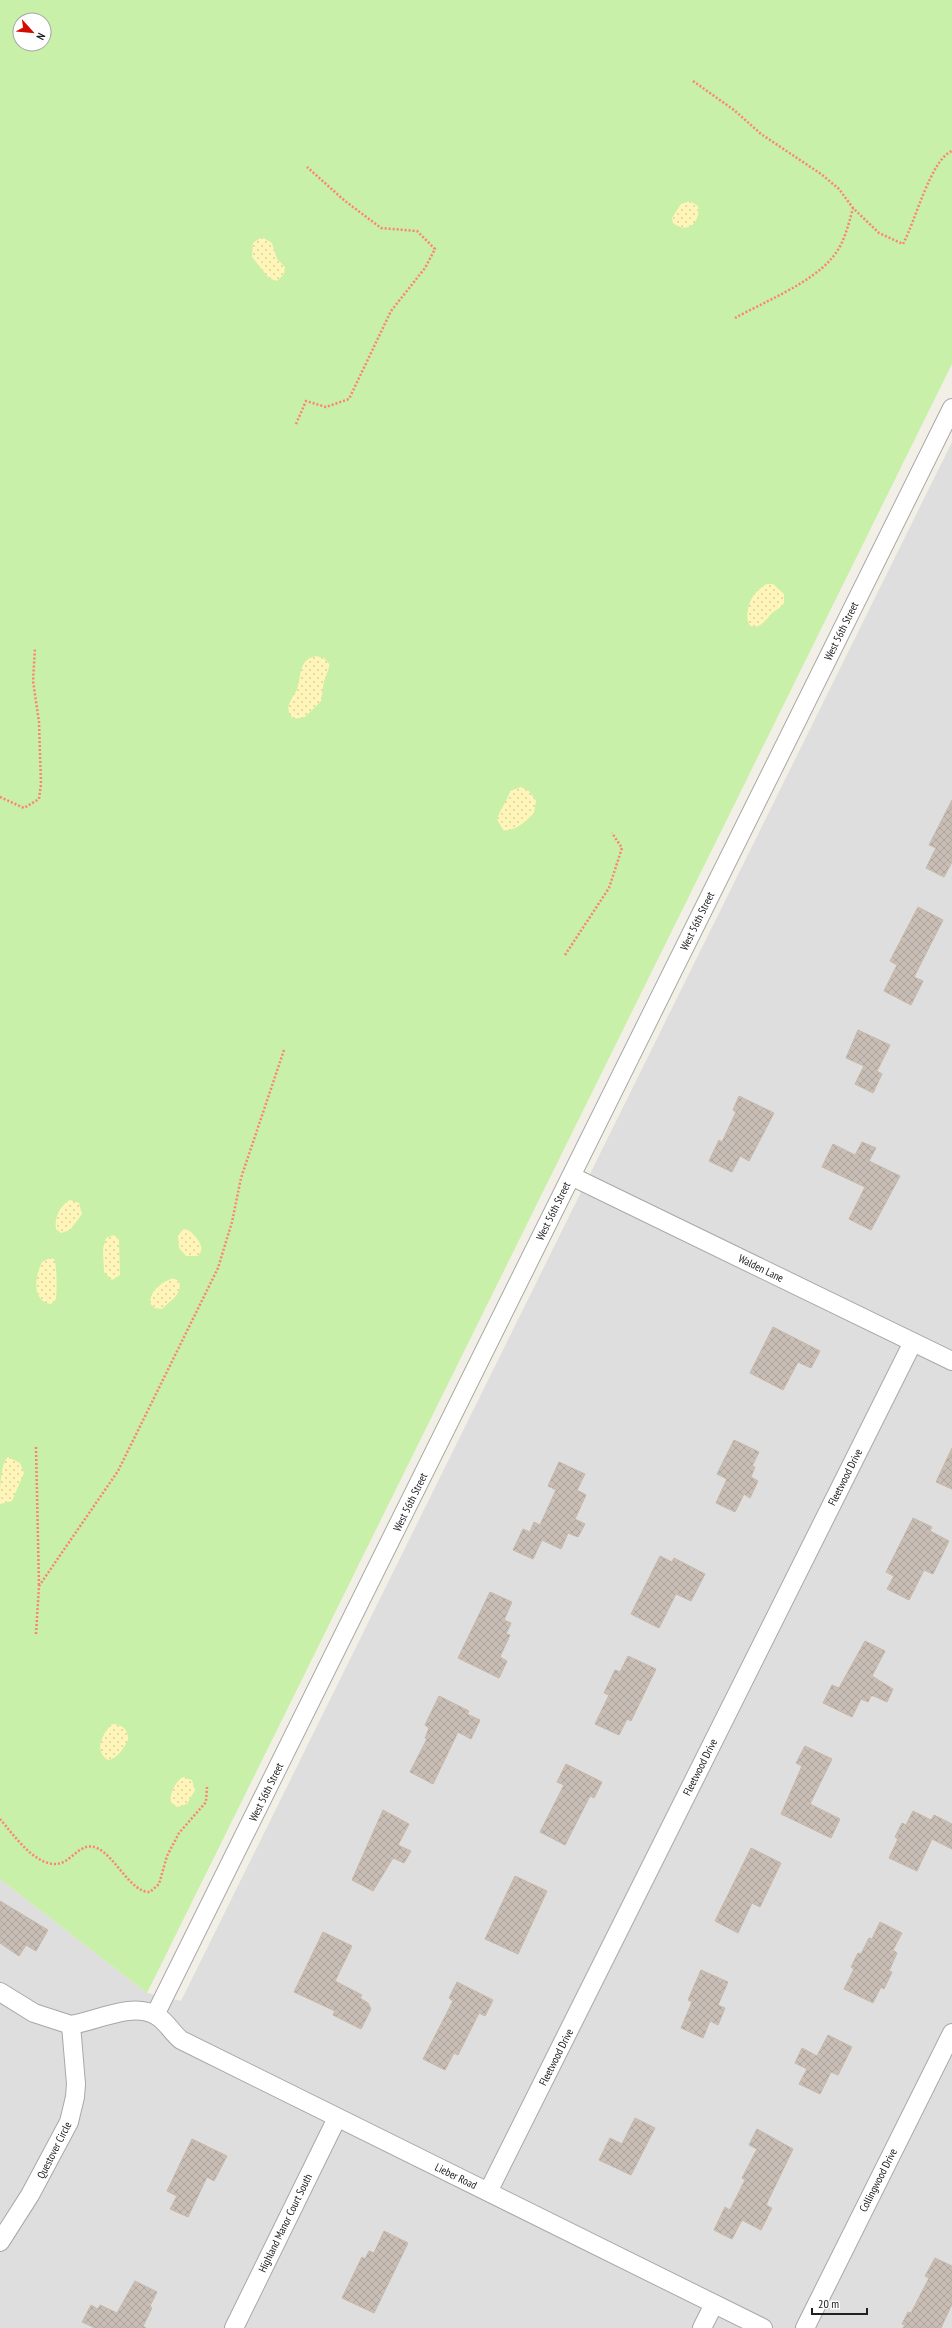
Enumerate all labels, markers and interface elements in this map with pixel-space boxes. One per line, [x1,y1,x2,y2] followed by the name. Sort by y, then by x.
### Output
[12,12,52,52] north arrow
[33,31,48,42] text: N
[821,599,861,663] street label: West 56th Street
[677,889,717,953] street label: West 56th Street
[533,1179,573,1243] street label: West 56th Street
[736,1251,786,1285] street label: Walden Lane
[825,1446,866,1508] street label: Fleetwood Drive
[390,1470,430,1534] street label: West 56th Street
[680,1736,721,1798] street label: Fleetwood Drive
[246,1760,286,1824] street label: West 56th Street
[536,2026,577,2088] street label: Fleetwood Drive
[34,2119,75,2181] street label: Questover Circle
[856,2145,900,2214] street label: Collingwood Drive
[433,2160,479,2192] street label: Lieber Road
[255,2171,315,2275] street label: Highland Manor Court South
[812,2290,867,2316] scale bar
[818,2296,839,2311] text: 20 m

